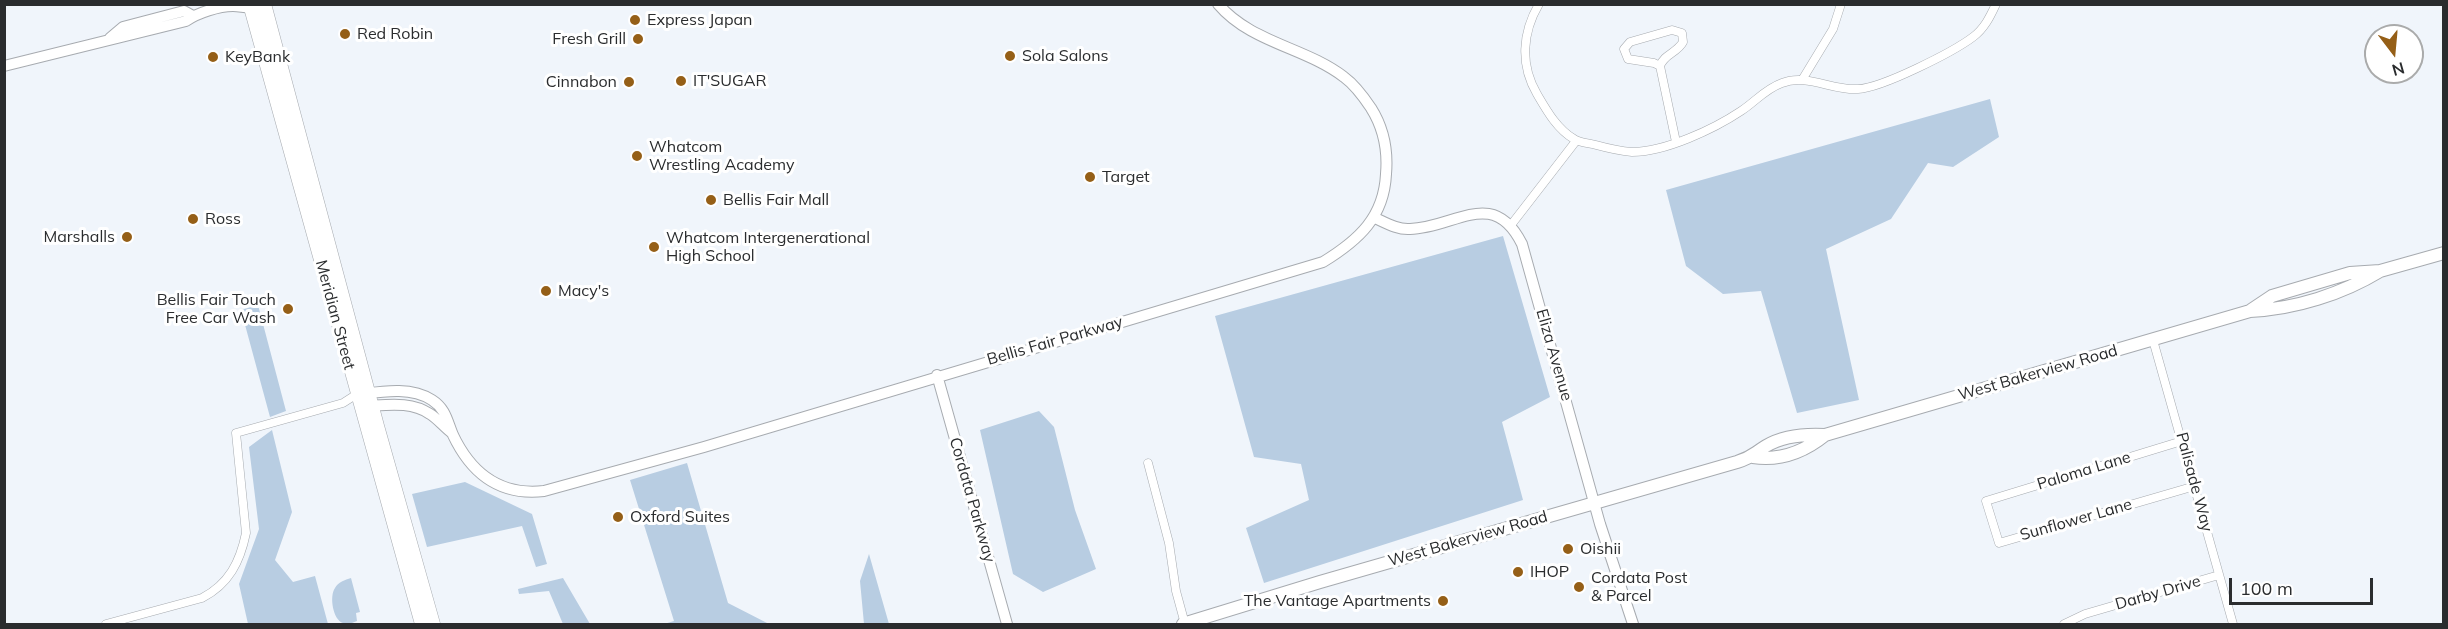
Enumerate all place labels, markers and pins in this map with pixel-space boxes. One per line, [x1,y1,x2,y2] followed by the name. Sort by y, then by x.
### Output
[647,10,752,30] place label: Express Japan
[628,13,642,27] marker: Express Japan
[357,24,433,44] place label: Red Robin
[338,27,352,41] marker: Red Robin
[552,29,626,49] place label: Fresh Grill
[631,32,645,46] marker: Fresh Grill
[1022,46,1109,66] place label: Sola Salons
[225,47,290,67] place label: KeyBank
[1003,49,1017,63] marker: Sola Salons
[206,50,220,64] marker: KeyBank
[693,71,767,91] place label: IT'SUGAR
[546,72,617,92] place label: Cinnabon
[674,74,688,88] marker: IT'SUGAR
[622,75,636,89] marker: Cinnabon
[649,137,794,175] place label: Whatcom Wrestling Academy
[630,149,644,163] marker: Whatcom Wrestling Academy
[1102,167,1150,187] place label: Target
[1083,170,1097,184] marker: Target
[723,190,829,210] place label: Bellis Fair Mall
[704,193,718,207] marker: Bellis Fair Mall
[205,209,241,229] place label: Ross
[186,212,200,226] marker: Ross
[43,227,115,247] place label: Marshalls
[666,228,870,266] place label: Whatcom Intergenerational High School
[120,230,134,244] marker: Marshalls
[647,240,661,254] marker: Whatcom Intergenerational High School
[558,281,609,301] place label: Macy's
[539,284,553,298] marker: Macy's
[157,290,276,328] place label: Bellis Fair Touch Free Car Wash
[281,302,295,316] marker: Bellis Fair Touch Free Car Wash
[630,507,730,527] place label: Oxford Suites
[611,510,625,524] marker: Oxford Suites
[1580,539,1621,559] place label: Oishii
[1561,542,1575,556] marker: Oishii
[1530,562,1569,582] place label: IHOP
[1511,565,1525,579] marker: IHOP
[1591,568,1687,606] place label: Cordata Post & Parcel
[1572,580,1586,594] marker: Cordata Post & Parcel
[1244,591,1431,611] place label: The Vantage Apartments
[1436,594,1450,608] marker: The Vantage Apartments

